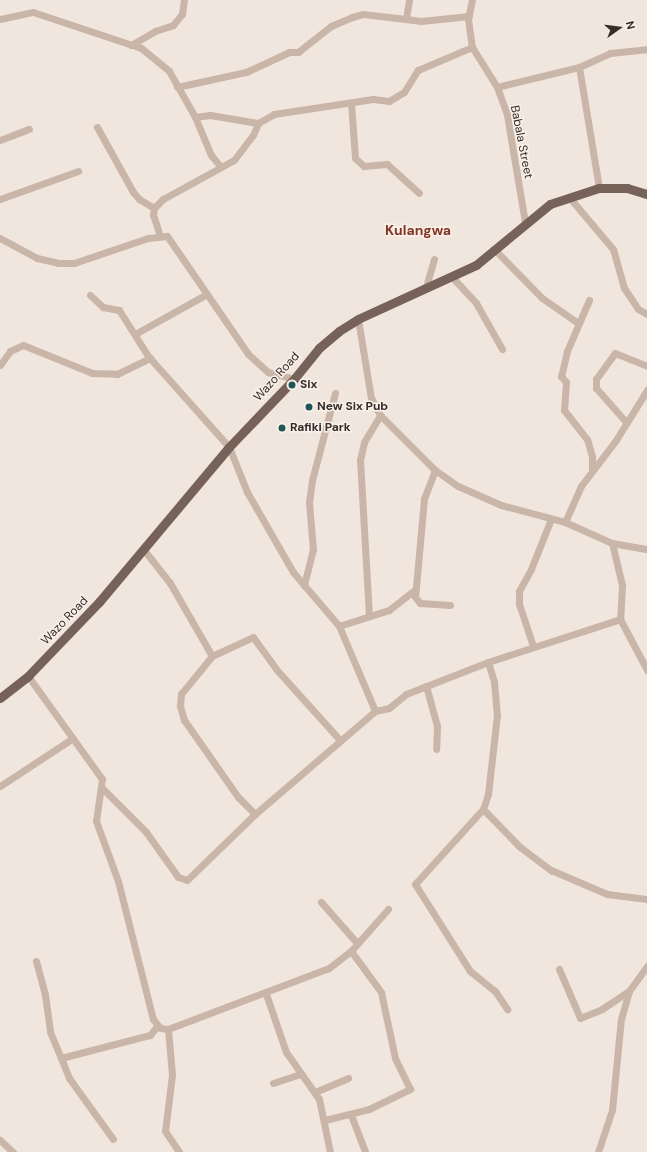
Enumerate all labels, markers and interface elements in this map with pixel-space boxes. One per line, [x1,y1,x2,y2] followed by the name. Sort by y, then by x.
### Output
[599,8,639,48] north arrow
[623,20,638,31] text: N
[507,104,535,180] street label: Babala Street
[385,222,451,238] district label: Kulangwa
[251,349,303,405] street label: Wazo Road
[300,378,317,392] place label: Six
[287,380,297,390] marker: Six
[317,400,388,414] place label: New Six Pub
[304,402,314,412] marker: New Six Pub
[290,421,351,435] place label: Rafiki Park
[277,423,287,433] marker: Rafiki Park
[39,594,91,648] street label: Wazo Road

